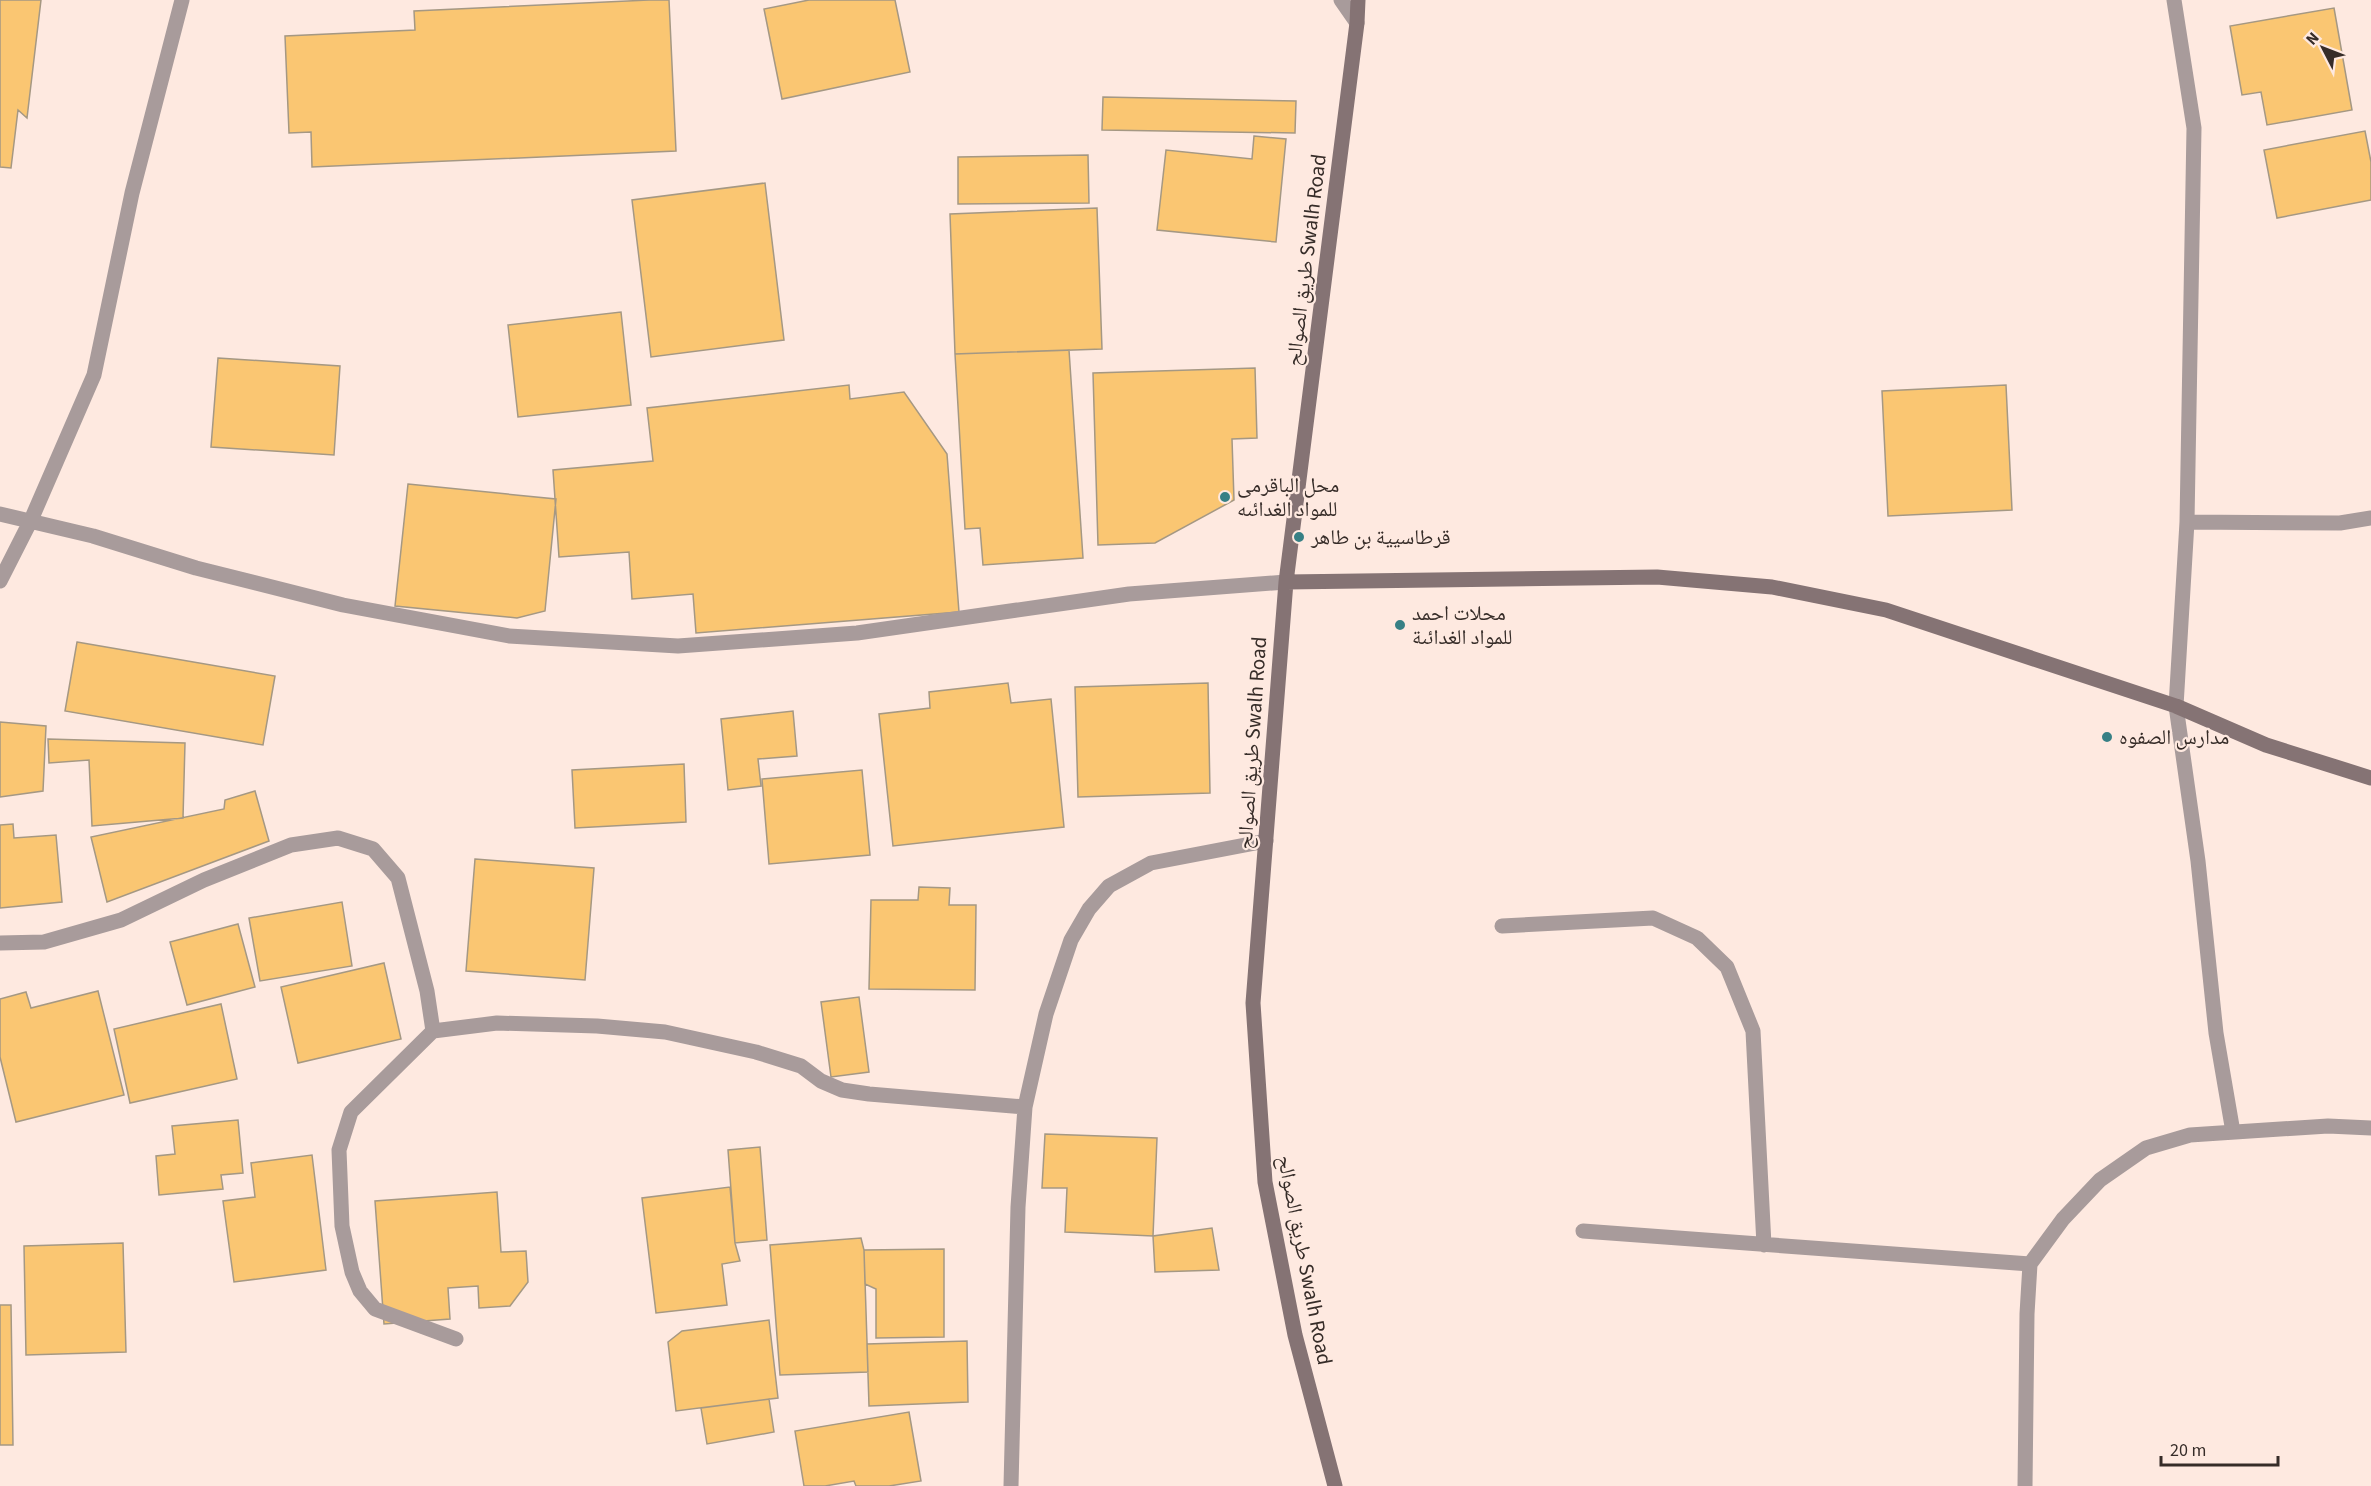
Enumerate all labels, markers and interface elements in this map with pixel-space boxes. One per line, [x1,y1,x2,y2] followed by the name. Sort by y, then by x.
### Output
[2293,18,2353,78] north arrow
[2301,27,2324,50] text: N
[1278,152,1334,368] street label: طريق الصوالح Swalh Road
[1237,470,1339,524] place label: محل الباقرمى للمواد الغدائىه
[1218,490,1232,504] marker: محل الباقرمى للمواد الغدائىه
[1310,522,1451,552] place label: قرطاسيية بن طاهر
[1292,530,1306,544] marker: قرطاسيية بن طاهر
[1412,598,1513,652] place label: محلات احمد للمواد الغدائىة
[1393,618,1407,632] marker: محلات احمد للمواد الغدائىة
[1230,636,1274,850] street label: طريق الصوالح Swalh Road
[2119,722,2229,752] place label: مدارس الصفوه
[2100,730,2114,744] marker: مدارس الصفوه
[1270,1152,1340,1368] street label: طريق الصوالح Swalh Road
[2161,1429,2278,1467] scale bar
[2170,1438,2206,1463] text: 20 m

